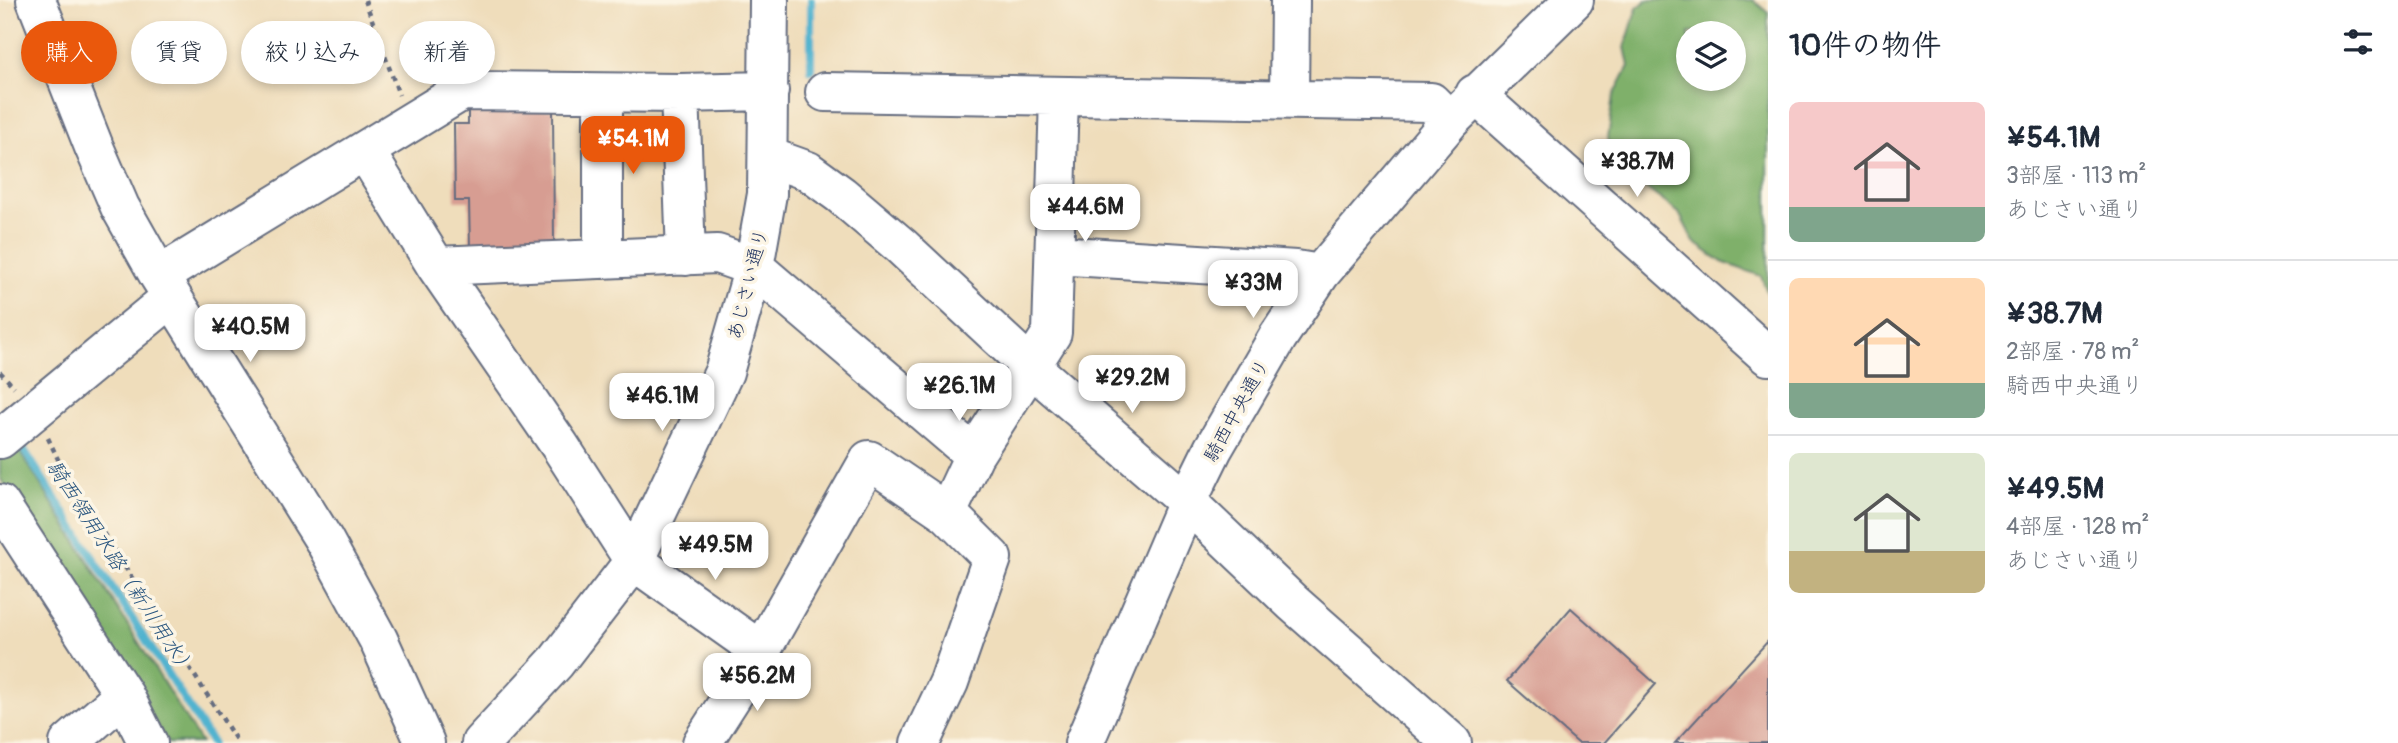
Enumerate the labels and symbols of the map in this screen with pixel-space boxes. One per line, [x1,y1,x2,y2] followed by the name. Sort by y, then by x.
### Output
[576,116,690,176] pin: ¥54.1M
[1580,140,1694,199] pin: ¥38.7M
[1028,184,1142,244] pin: ¥44.6M
[723,226,773,342] street label: あじさい通り
[1212,260,1294,320] pin: ¥33M
[193,304,307,364] pin: ¥40.5M
[1199,355,1275,466] street label: 騎西中央通り
[1075,356,1189,415] pin: ¥29.2M
[902,364,1016,423] pin: ¥26.1M
[605,374,719,433] pin: ¥46.1M
[41,455,201,681] water label: 騎西領用水路（新川用水）
[658,522,772,582] pin: ¥49.5M
[700,654,814,713] pin: ¥56.2M

